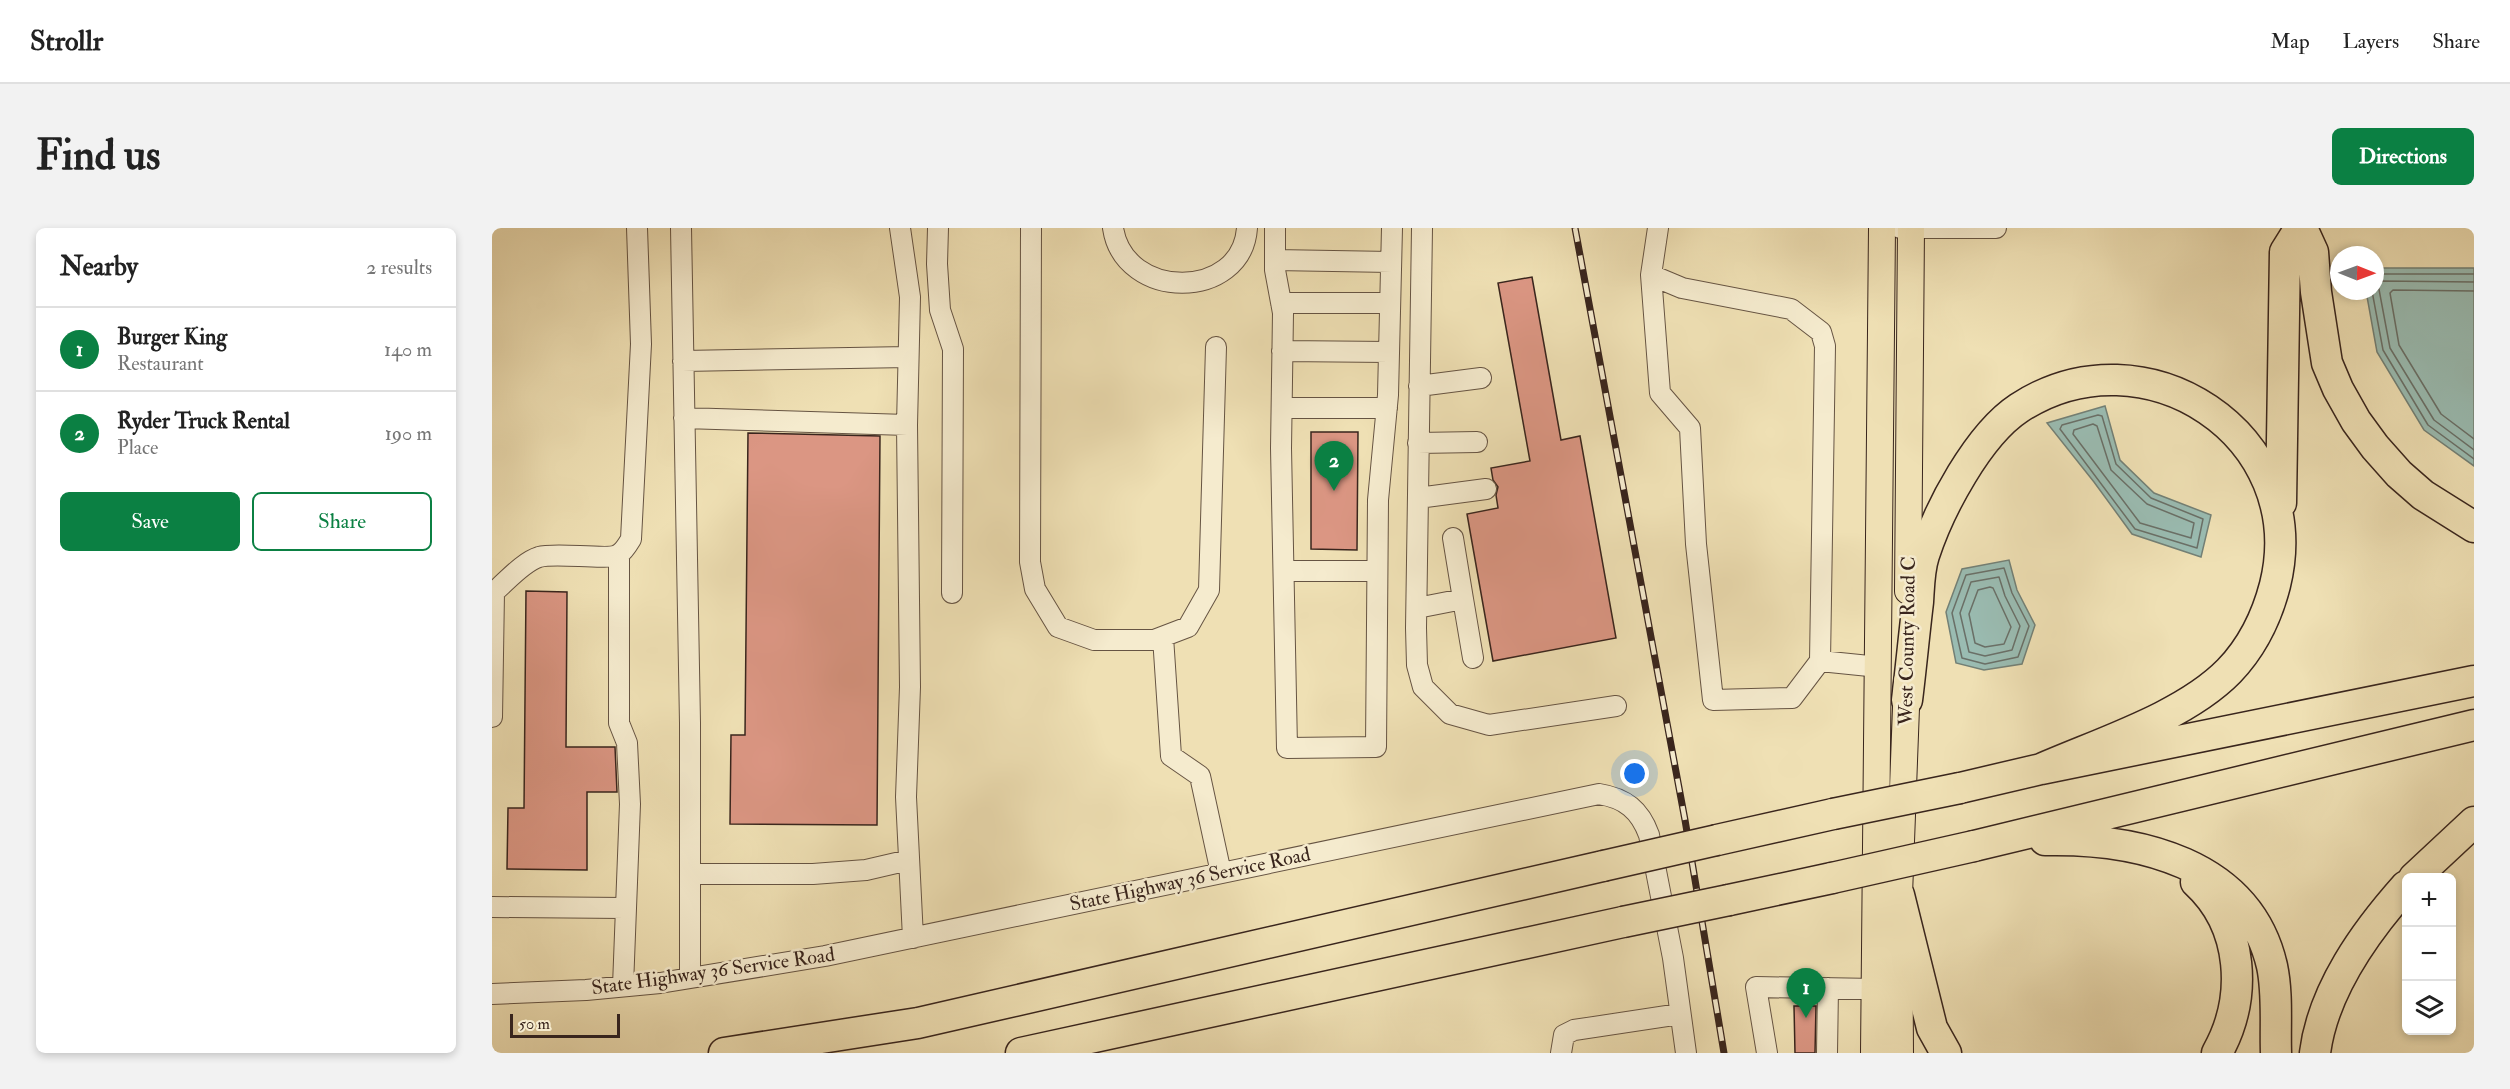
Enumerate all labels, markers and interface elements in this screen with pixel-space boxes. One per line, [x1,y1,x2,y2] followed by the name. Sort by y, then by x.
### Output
[30,24,103,59] text: Strollr
[2270,28,2310,55] text: Map
[2343,28,2399,55] text: Layers
[2432,28,2480,55] text: Share
[2332,128,2474,185] button: Directions
[36,130,160,182] text: Find us
[2330,246,2384,300] north arrow
[60,251,138,283] text: Nearby
[366,255,432,280] text: 2 results
[117,323,227,351] text: Burger King
[76,337,83,362] text: 1
[384,337,432,362] text: 140 m
[117,351,204,376] text: Restaurant
[117,407,290,435] text: Ryder Truck Rental
[74,421,85,446] text: 2
[385,421,432,446] text: 190 m
[117,435,158,460] text: Place
[1314,442,1354,491] pin: 2
[60,492,240,551] button: Save
[252,492,432,551] button: Share
[1893,556,1921,727] street label: West County Road C
[1620,759,1649,788] your location
[1067,841,1313,917] street label: State Highway 36 Service Road
[2402,873,2456,1035] map controls
[2402,873,2456,927] button: +
[2402,927,2456,981] button: −
[590,942,836,1000] street label: State Highway 36 Service Road
[1786,968,1826,1018] pin: 1
[2402,981,2456,1035] button: layers
[510,1011,620,1038] scale bar
[519,1014,550,1034] text: 50 m

